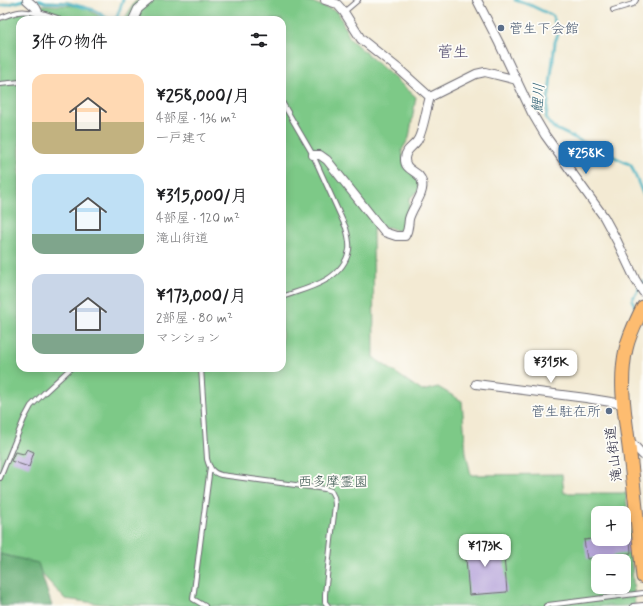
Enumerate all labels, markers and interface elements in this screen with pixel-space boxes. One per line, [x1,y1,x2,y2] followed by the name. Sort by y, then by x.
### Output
[509,20,579,38] place label: 菅生下会館
[496,23,506,33] marker: 菅生下会館
[248,29,270,51] icon: filters
[32,31,108,53] text: 3件の物件
[437,42,469,63] district label: 菅生
[528,82,550,114] water label: 鯉川
[156,85,250,107] text: ¥258,000/月
[64,90,112,138] icon: home
[156,110,237,127] text: 4部屋 · 136 m²
[156,130,208,147] text: 一戸建て
[558,141,614,175] pin: ¥258K
[568,145,605,162] text: ¥258K
[156,185,248,207] text: ¥315,000/月
[64,190,112,238] icon: home
[156,210,240,227] text: 4部屋 · 120 m²
[156,230,208,247] text: 滝山街道
[156,285,246,307] text: ¥173,000/月
[64,290,112,338] icon: home
[156,310,233,327] text: 2部屋 · 80 m²
[156,330,220,347] text: マンション
[523,350,579,384] pin: ¥315K
[533,354,569,371] text: ¥315K
[531,403,601,421] place label: 菅生駐在所
[604,406,614,416] marker: 菅生駐在所
[602,425,626,483] street label: 滝山街道
[298,473,368,491] park label: 西多摩霊園
[591,506,631,594] map controls
[591,506,631,546] button: +
[457,534,513,568] pin: ¥173K
[468,538,502,555] text: ¥173K
[591,554,631,594] button: −

